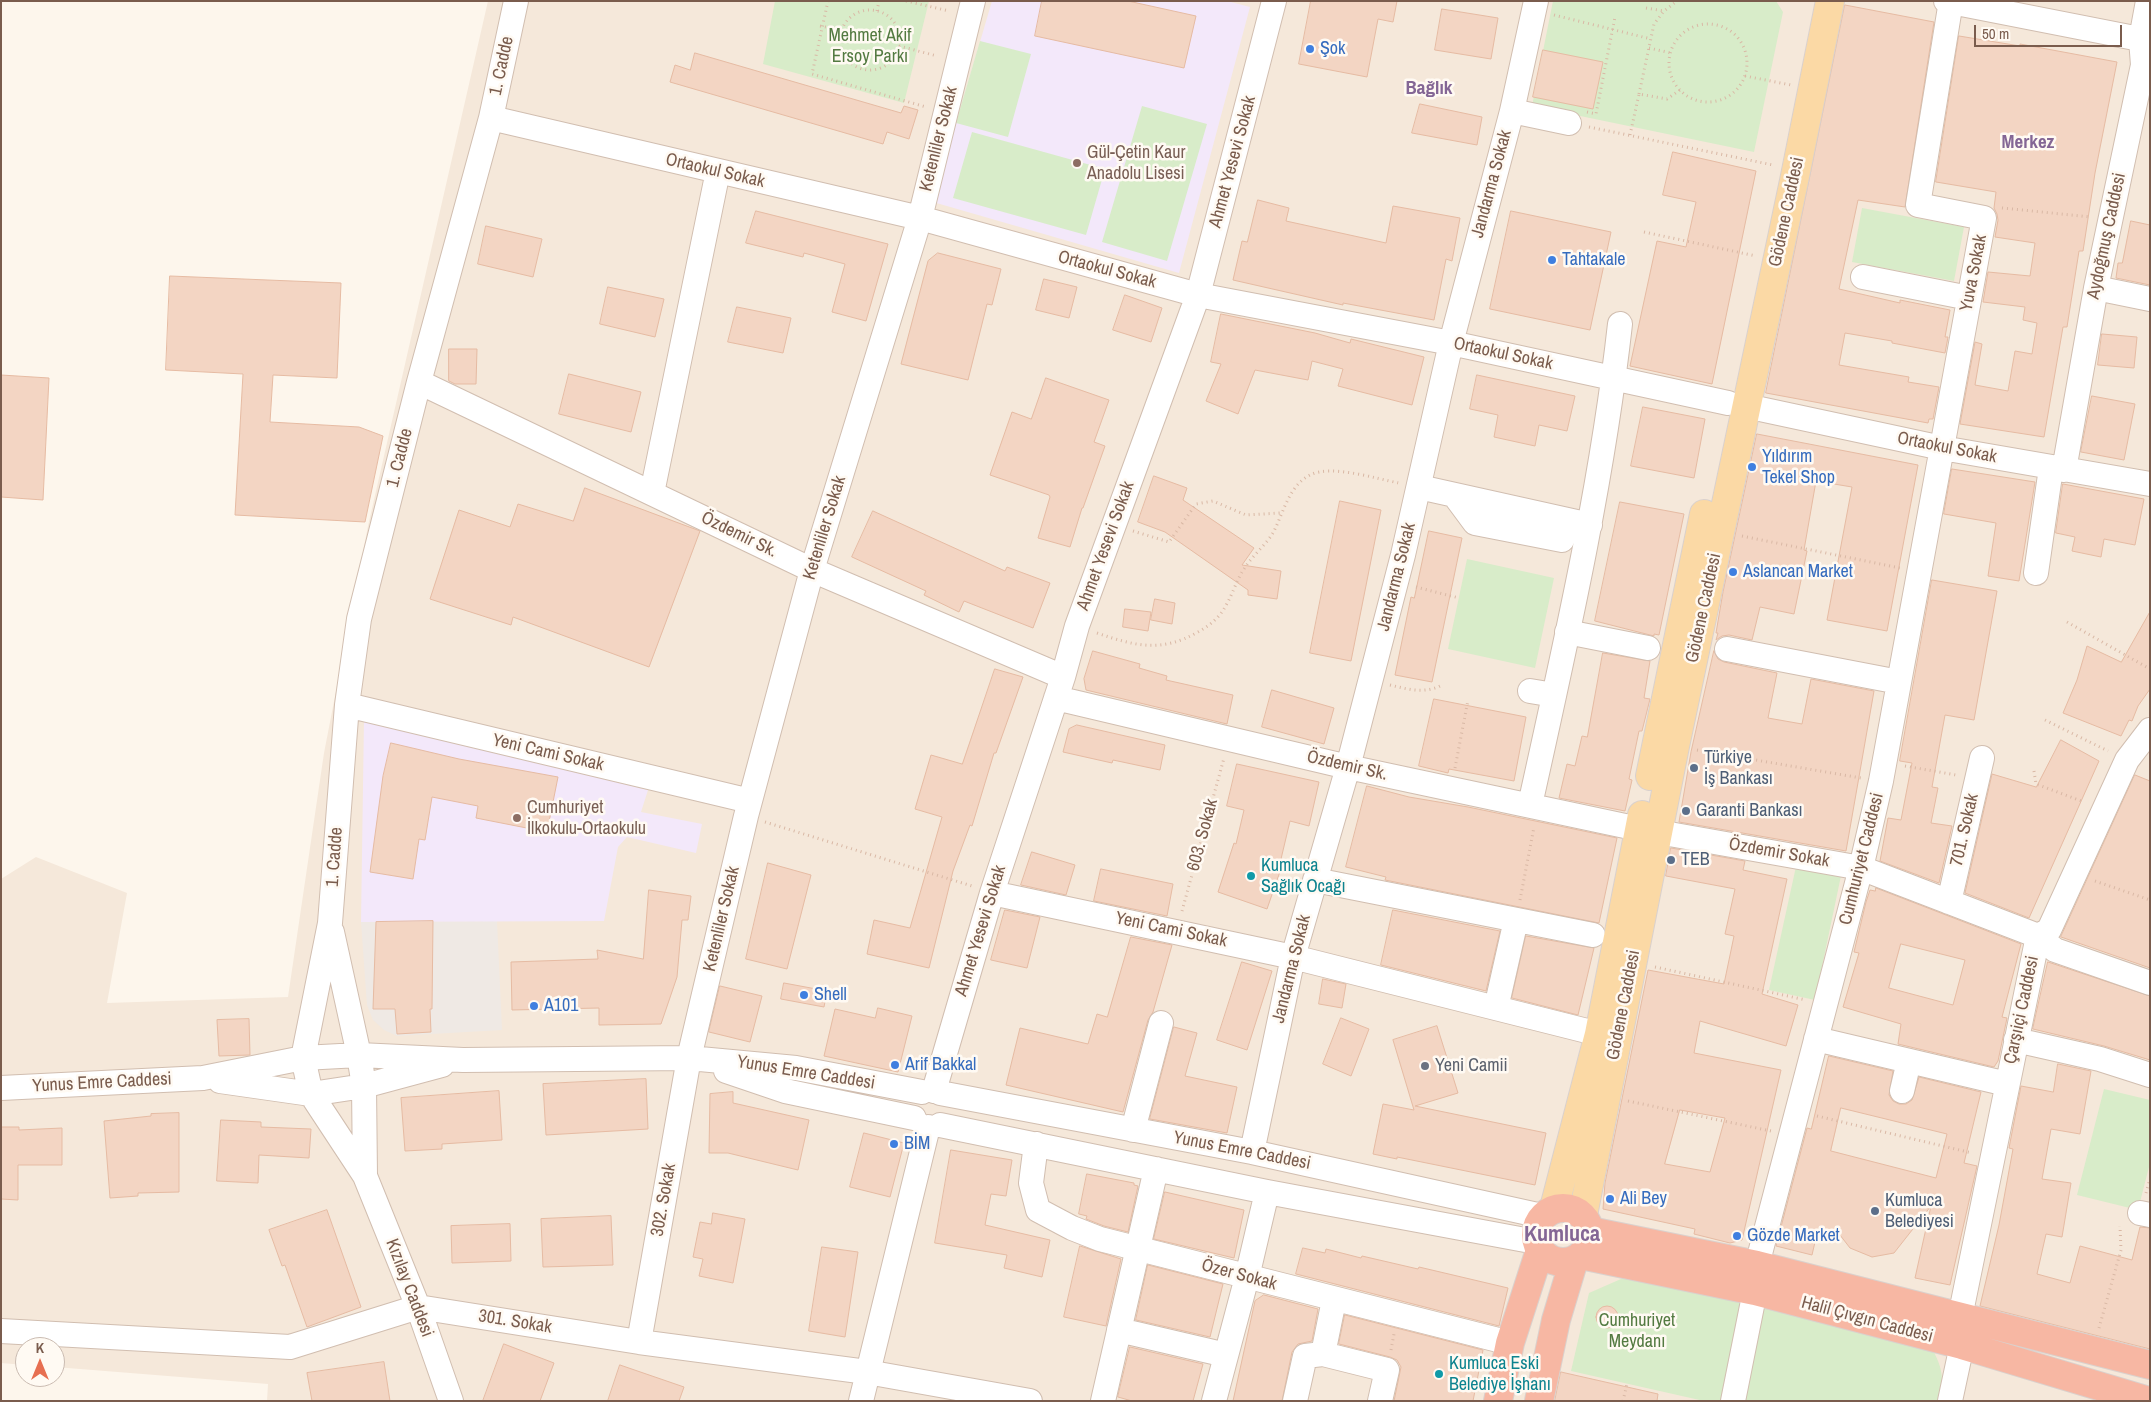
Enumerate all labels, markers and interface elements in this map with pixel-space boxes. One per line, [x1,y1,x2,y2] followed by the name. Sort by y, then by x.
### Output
[1976,15,2124,47] scale bar
[1982,23,2009,44] text: 50 m
[829,25,911,68] park label: Mehmet Akif Ersoy Parkı
[485,34,519,98] street label: 1. Cadde
[1320,38,1345,60] place label: Şok
[1304,43,1316,55] marker: Şok
[1406,78,1452,100] district label: Bağlık
[916,84,962,194] street label: Ketenliler Sokak
[1205,94,1261,230] street label: Ahmet Yesevi Sokak
[1467,128,1517,240] street label: Jandarma Sokak
[2002,132,2054,154] district label: Merkez
[1087,142,1185,184] place label: Gül-Çetin Kaur Anadolu Lisesi
[663,149,767,193] street label: Ortaokul Sokak
[1765,155,1809,269] street label: Gödene Caddesi
[1071,157,1083,169] marker: Gül-Çetin Kaur Anadolu Lisesi
[2083,171,2131,301] street label: Aydoğmuş Caddesi
[1956,233,1992,313] street label: Yuva Sokak
[1055,247,1159,293] street label: Ortaokul Sokak
[1562,249,1625,271] place label: Tahtakale
[1546,254,1558,266] marker: Tahtakale
[1451,333,1555,375] street label: Ortaokul Sokak
[382,426,418,490] street label: 1. Cadde
[1895,428,1999,468] street label: Ortaokul Sokak
[1762,446,1835,488] place label: Yıldırım Tekel Shop
[1746,461,1758,473] marker: Yıldırım Tekel Shop
[799,473,851,583] street label: Ketenliler Sokak
[1073,478,1139,614] street label: Ahmet Yesevi Sokak
[697,507,781,563] street label: Özdemir Sk.
[1373,521,1421,633] street label: Jandarma Sokak
[1682,551,1726,665] street label: Gödene Caddesi
[1743,561,1853,583] place label: Aslancan Market
[1727,566,1739,578] marker: Aslancan Market
[490,730,606,776] street label: Yeni Cami Sokak
[1305,746,1389,786] street label: Özdemir Sk.
[1704,747,1773,790] place label: Türkiye İş Bankası
[1688,762,1700,774] marker: Türkiye İş Bankası
[1835,791,1889,927] street label: Cumhuriyet Caddesi
[1946,792,1984,868] street label: 701. Sokak
[527,797,646,840] place label: Cumhuriyet İlkokulu-Ortaokulu
[1183,797,1223,873] street label: 603. Sokak
[1696,800,1803,822] place label: Garanti Bankası
[1680,805,1692,817] marker: Garanti Bankası
[511,812,523,824] marker: Cumhuriyet İlkokulu-Ortaokulu
[322,826,348,888] street label: 1. Cadde
[1727,834,1831,872] street label: Özdemir Sokak
[1681,849,1710,871] place label: TEB
[1665,854,1677,866] marker: TEB
[1261,855,1346,898] place label: Kumluca Sağlık Ocağı
[951,863,1011,999] street label: Ahmet Yesevi Sokak
[699,864,745,974] street label: Ketenliler Sokak
[1245,870,1257,882] marker: Kumluca Sağlık Ocağı
[1113,908,1229,952] street label: Yeni Cami Sokak
[1268,913,1316,1025] street label: Jandarma Sokak
[1603,948,1645,1062] street label: Gödene Caddesi
[2000,954,2044,1066] street label: Çarşıiçi Caddesi
[814,984,847,1006] place label: Shell
[798,989,810,1001] marker: Shell
[544,995,578,1017] place label: A101
[528,1000,540,1012] marker: A101
[735,1051,877,1095] street label: Yunus Emre Caddesi
[905,1054,976,1076] place label: Arif Bakkal
[1435,1055,1508,1077] place label: Yeni Camii
[889,1059,901,1071] marker: Arif Bakkal
[1419,1060,1431,1072] marker: Yeni Camii
[32,1069,172,1097] street label: Yunus Emre Caddesi
[1171,1127,1313,1175] street label: Yunus Emre Caddesi
[904,1133,930,1155] place label: BİM
[888,1138,900,1150] marker: BİM
[647,1162,681,1238] street label: 302. Sokak
[1620,1188,1667,1210] place label: Ali Bey
[1885,1190,1954,1232] place label: Kumluca Belediyesi
[1604,1193,1616,1205] marker: Ali Bey
[1869,1205,1881,1217] marker: Kumluca Belediyesi
[1524,1222,1600,1248] district label: Kumluca
[1747,1225,1840,1247] place label: Gözde Market
[1731,1230,1743,1242] marker: Gözde Market
[380,1236,438,1340] street label: Kızılay Caddesi
[1199,1255,1279,1295] street label: Özer Sokak
[1799,1292,1935,1348] street label: Halil Çıvgın Caddesi
[477,1306,553,1338] street label: 301. Sokak
[1599,1310,1675,1352] park label: Cumhuriyet Meydanı
[15,1337,65,1387] north arrow
[36,1339,44,1357] text: K
[1449,1353,1551,1396] place label: Kumluca Eski Belediye İşhanı
[1433,1368,1445,1380] marker: Kumluca Eski Belediye İşhanı

